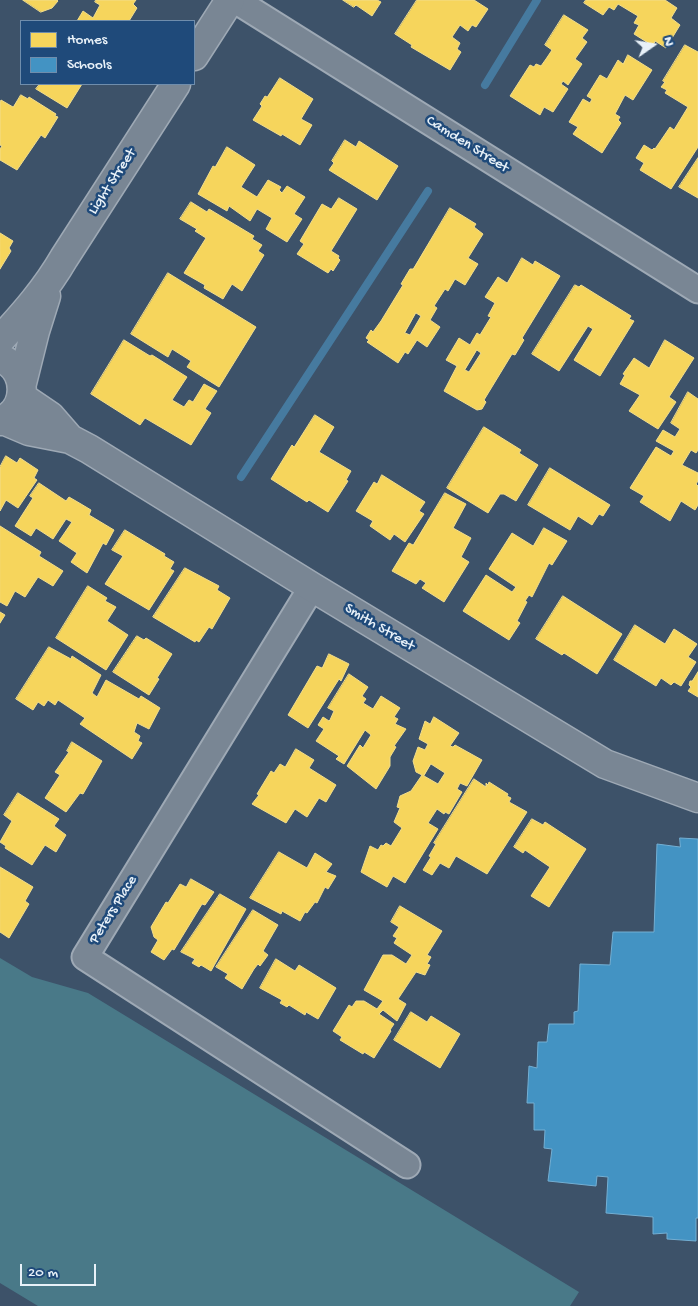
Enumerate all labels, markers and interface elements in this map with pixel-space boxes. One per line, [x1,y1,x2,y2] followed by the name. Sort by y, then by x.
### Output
[20,20,195,85] legend
[628,20,678,70] north arrow
[67,31,107,49] text: Homes
[659,35,677,48] text: N
[67,56,112,74] text: Schools
[422,112,512,178] street label: Camden Street
[85,146,141,218] street label: Light Street
[341,600,417,656] street label: Smith Street
[86,873,142,947] street label: Peters Place
[22,1254,99,1286] scale bar
[28,1264,58,1282] text: 20 m

